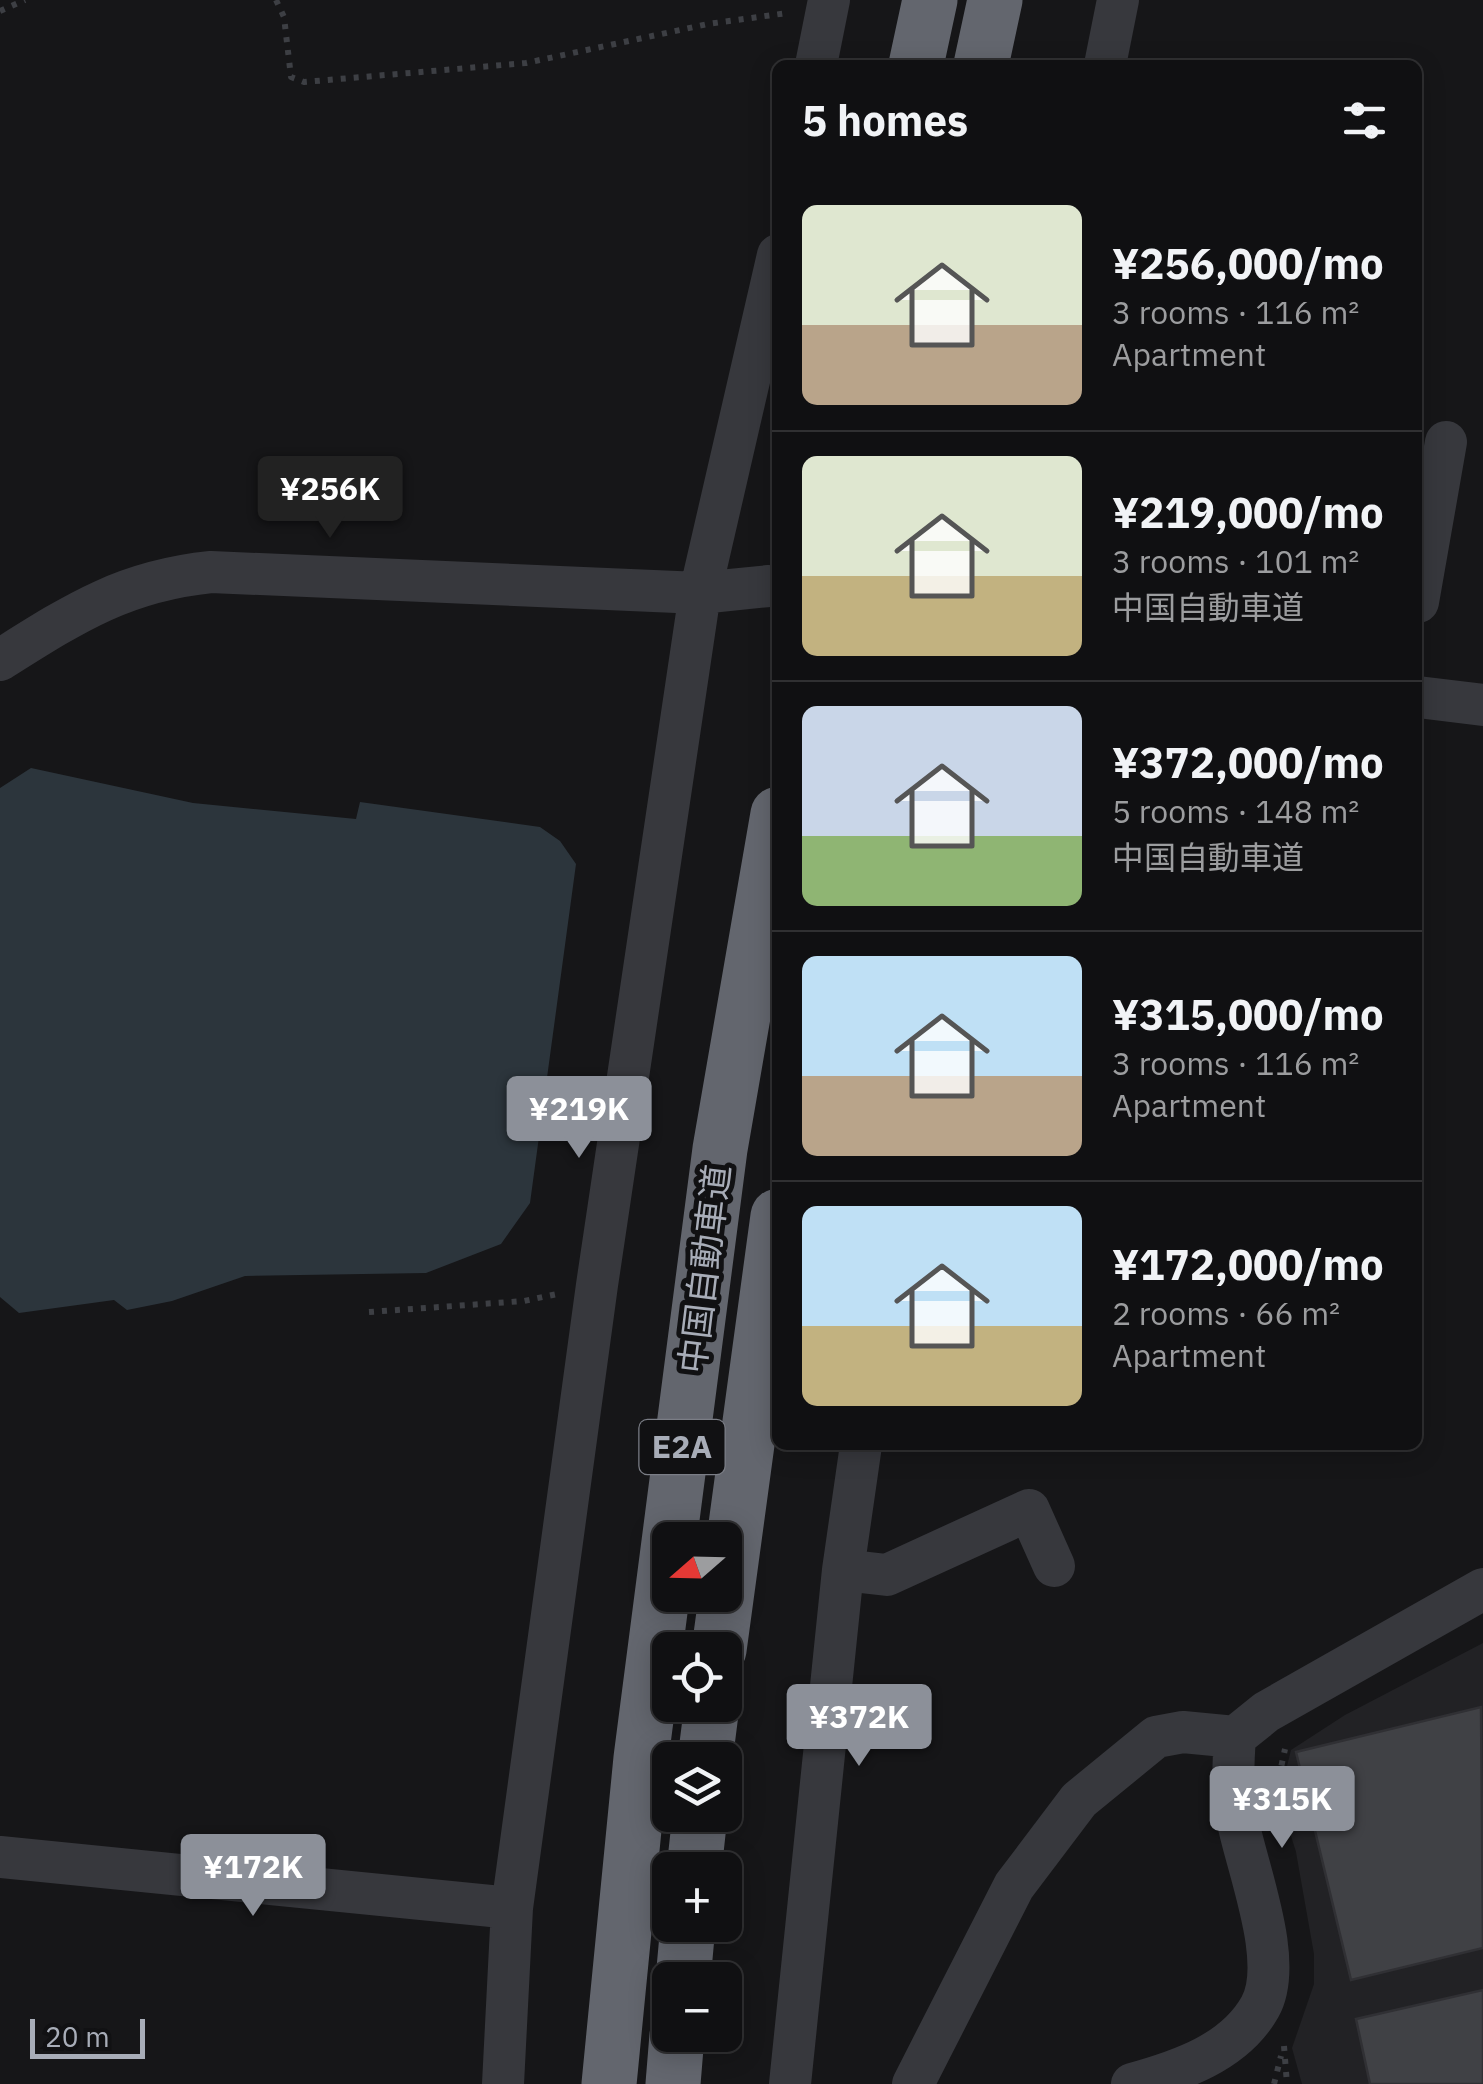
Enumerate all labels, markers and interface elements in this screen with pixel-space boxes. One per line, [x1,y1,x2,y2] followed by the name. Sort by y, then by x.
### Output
[802,93,968,148] text: 5 homes
[1337,93,1392,148] icon: filters
[1112,236,1384,291] text: ¥256,000/mo
[882,245,1002,365] icon: home
[1112,291,1359,333] text: 3 rooms · 116 m²
[1112,333,1266,375] text: Apartment
[260,456,400,541] pin: ¥256K
[280,467,380,509] text: ¥256K
[1112,485,1384,540] text: ¥219,000/mo
[882,496,1002,616] icon: home
[1112,540,1359,582] text: 3 rooms · 101 m²
[1112,586,1304,628] text: 中国自動車道
[1112,735,1384,790] text: ¥372,000/mo
[882,746,1002,866] icon: home
[1112,790,1359,832] text: 5 rooms · 148 m²
[1112,836,1304,878] text: 中国自動車道
[1112,987,1384,1042] text: ¥315,000/mo
[882,996,1002,1116] icon: home
[1112,1042,1359,1084] text: 3 rooms · 116 m²
[509,1076,649,1161] pin: ¥219K
[1112,1084,1266,1126] text: Apartment
[529,1087,629,1129] text: ¥219K
[668,1162,740,1376] street label: 中国自動車道
[1112,1237,1384,1292] text: ¥172,000/mo
[882,1246,1002,1366] icon: home
[1112,1292,1340,1334] text: 2 rooms · 66 m²
[1112,1334,1266,1376] text: Apartment
[640,1420,724,1474] road number: E2A
[652,1522,742,1612] north arrow
[652,1522,742,2052] map controls
[652,1632,742,1722] button: locate
[789,1684,929,1769] pin: ¥372K
[809,1695,909,1737] text: ¥372K
[652,1742,742,1832] button: layers
[1212,1766,1352,1851] pin: ¥315K
[1232,1777,1332,1819] text: ¥315K
[183,1834,323,1919] pin: ¥172K
[203,1845,303,1887] text: ¥172K
[652,1852,742,1942] button: +
[652,1962,742,2052] button: −
[30,2014,145,2058] scale bar
[45,2018,110,2055] text: 20 m

